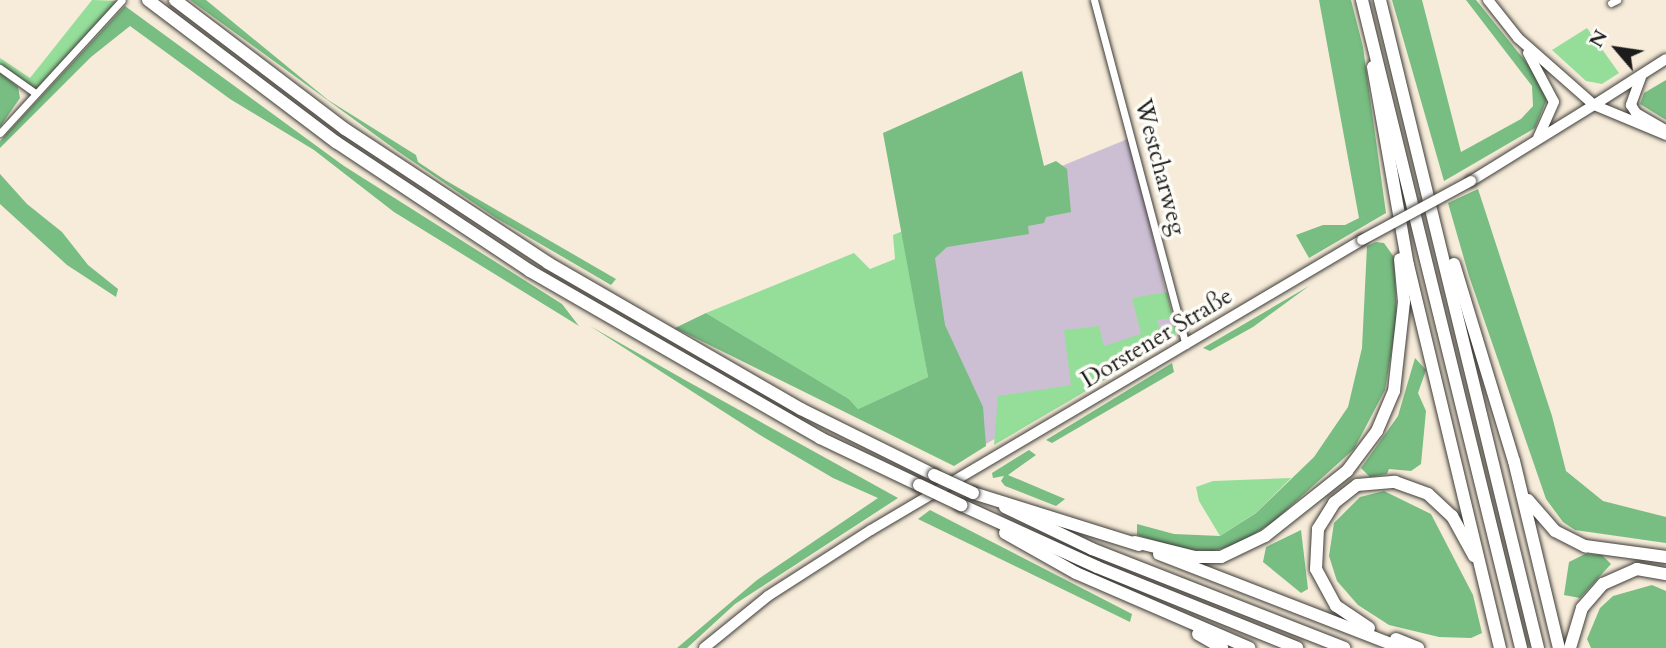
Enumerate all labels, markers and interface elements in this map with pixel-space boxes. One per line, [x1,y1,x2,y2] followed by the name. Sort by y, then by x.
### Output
[1582,14,1652,84] north arrow
[1583,25,1614,52] text: N
[1128,96,1192,238] street label: Westcharweg
[1076,282,1238,394] street label: Dorstener Straße

